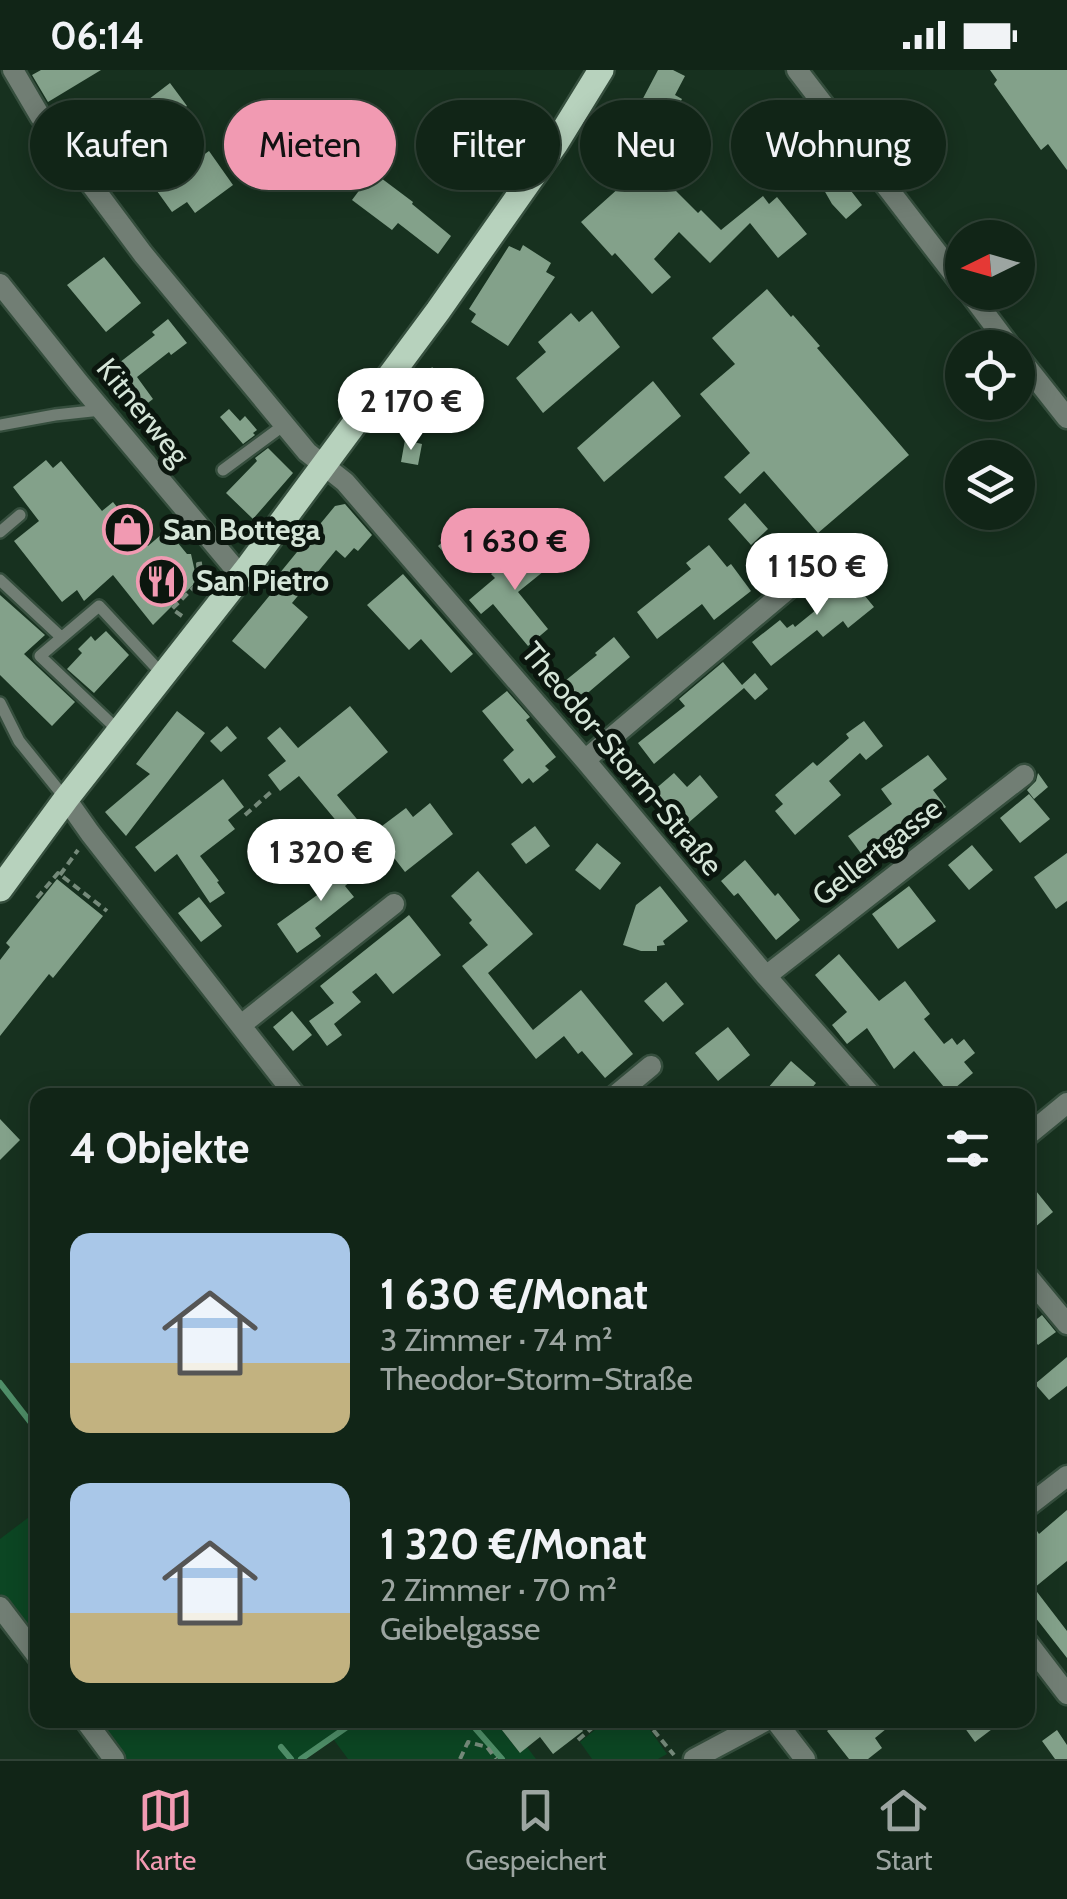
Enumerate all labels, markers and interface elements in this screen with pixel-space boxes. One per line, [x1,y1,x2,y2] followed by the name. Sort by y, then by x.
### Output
[50,12,144,59] text: 06:14
[30,100,204,190] chip: Kaufen
[224,100,396,190] chip: Mieten
[416,100,560,190] chip: Filter
[580,100,711,190] chip: Neu
[731,100,946,190] chip: Wohnung
[945,220,1035,310] north arrow
[945,220,1035,530] map controls
[945,330,1035,420] button: locate
[89,350,199,474] street label: Kitnerweg
[319,368,503,453] pin: 2 170 €
[360,381,462,420] text: 2 170 €
[945,440,1035,530] button: layers
[102,504,154,556] shop icon: San Bottega
[423,508,607,593] pin: 1 630 €
[163,511,320,548] place label: San Bottega
[463,521,567,560] text: 1 630 €
[725,533,909,618] pin: 1 150 €
[768,546,866,585] text: 1 150 €
[135,555,187,607] restaurant icon: San Pietro
[196,562,329,599] place label: San Pietro
[514,634,731,883] street label: Theodor-Storm-Straße
[805,790,949,914] street label: Gellertgasse
[229,819,413,904] pin: 1 320 €
[269,832,373,871] text: 1 320 €
[940,1121,995,1176] icon: filters
[70,1122,249,1174] text: 4 Objekte
[380,1268,648,1320] text: 1 630 €/Monat
[150,1273,270,1393] icon: home
[380,1320,613,1359] text: 3 Zimmer · 74 m²
[380,1359,693,1398] text: Theodor-Storm-Straße
[380,1518,647,1570] text: 1 320 €/Monat
[150,1523,270,1643] icon: home
[380,1570,617,1609] text: 2 Zimmer · 70 m²
[380,1609,540,1648] text: Geibelgasse
[135,1783,196,1877] tab: Karte
[465,1783,606,1877] tab: Gespeichert
[875,1783,932,1877] tab: Start

